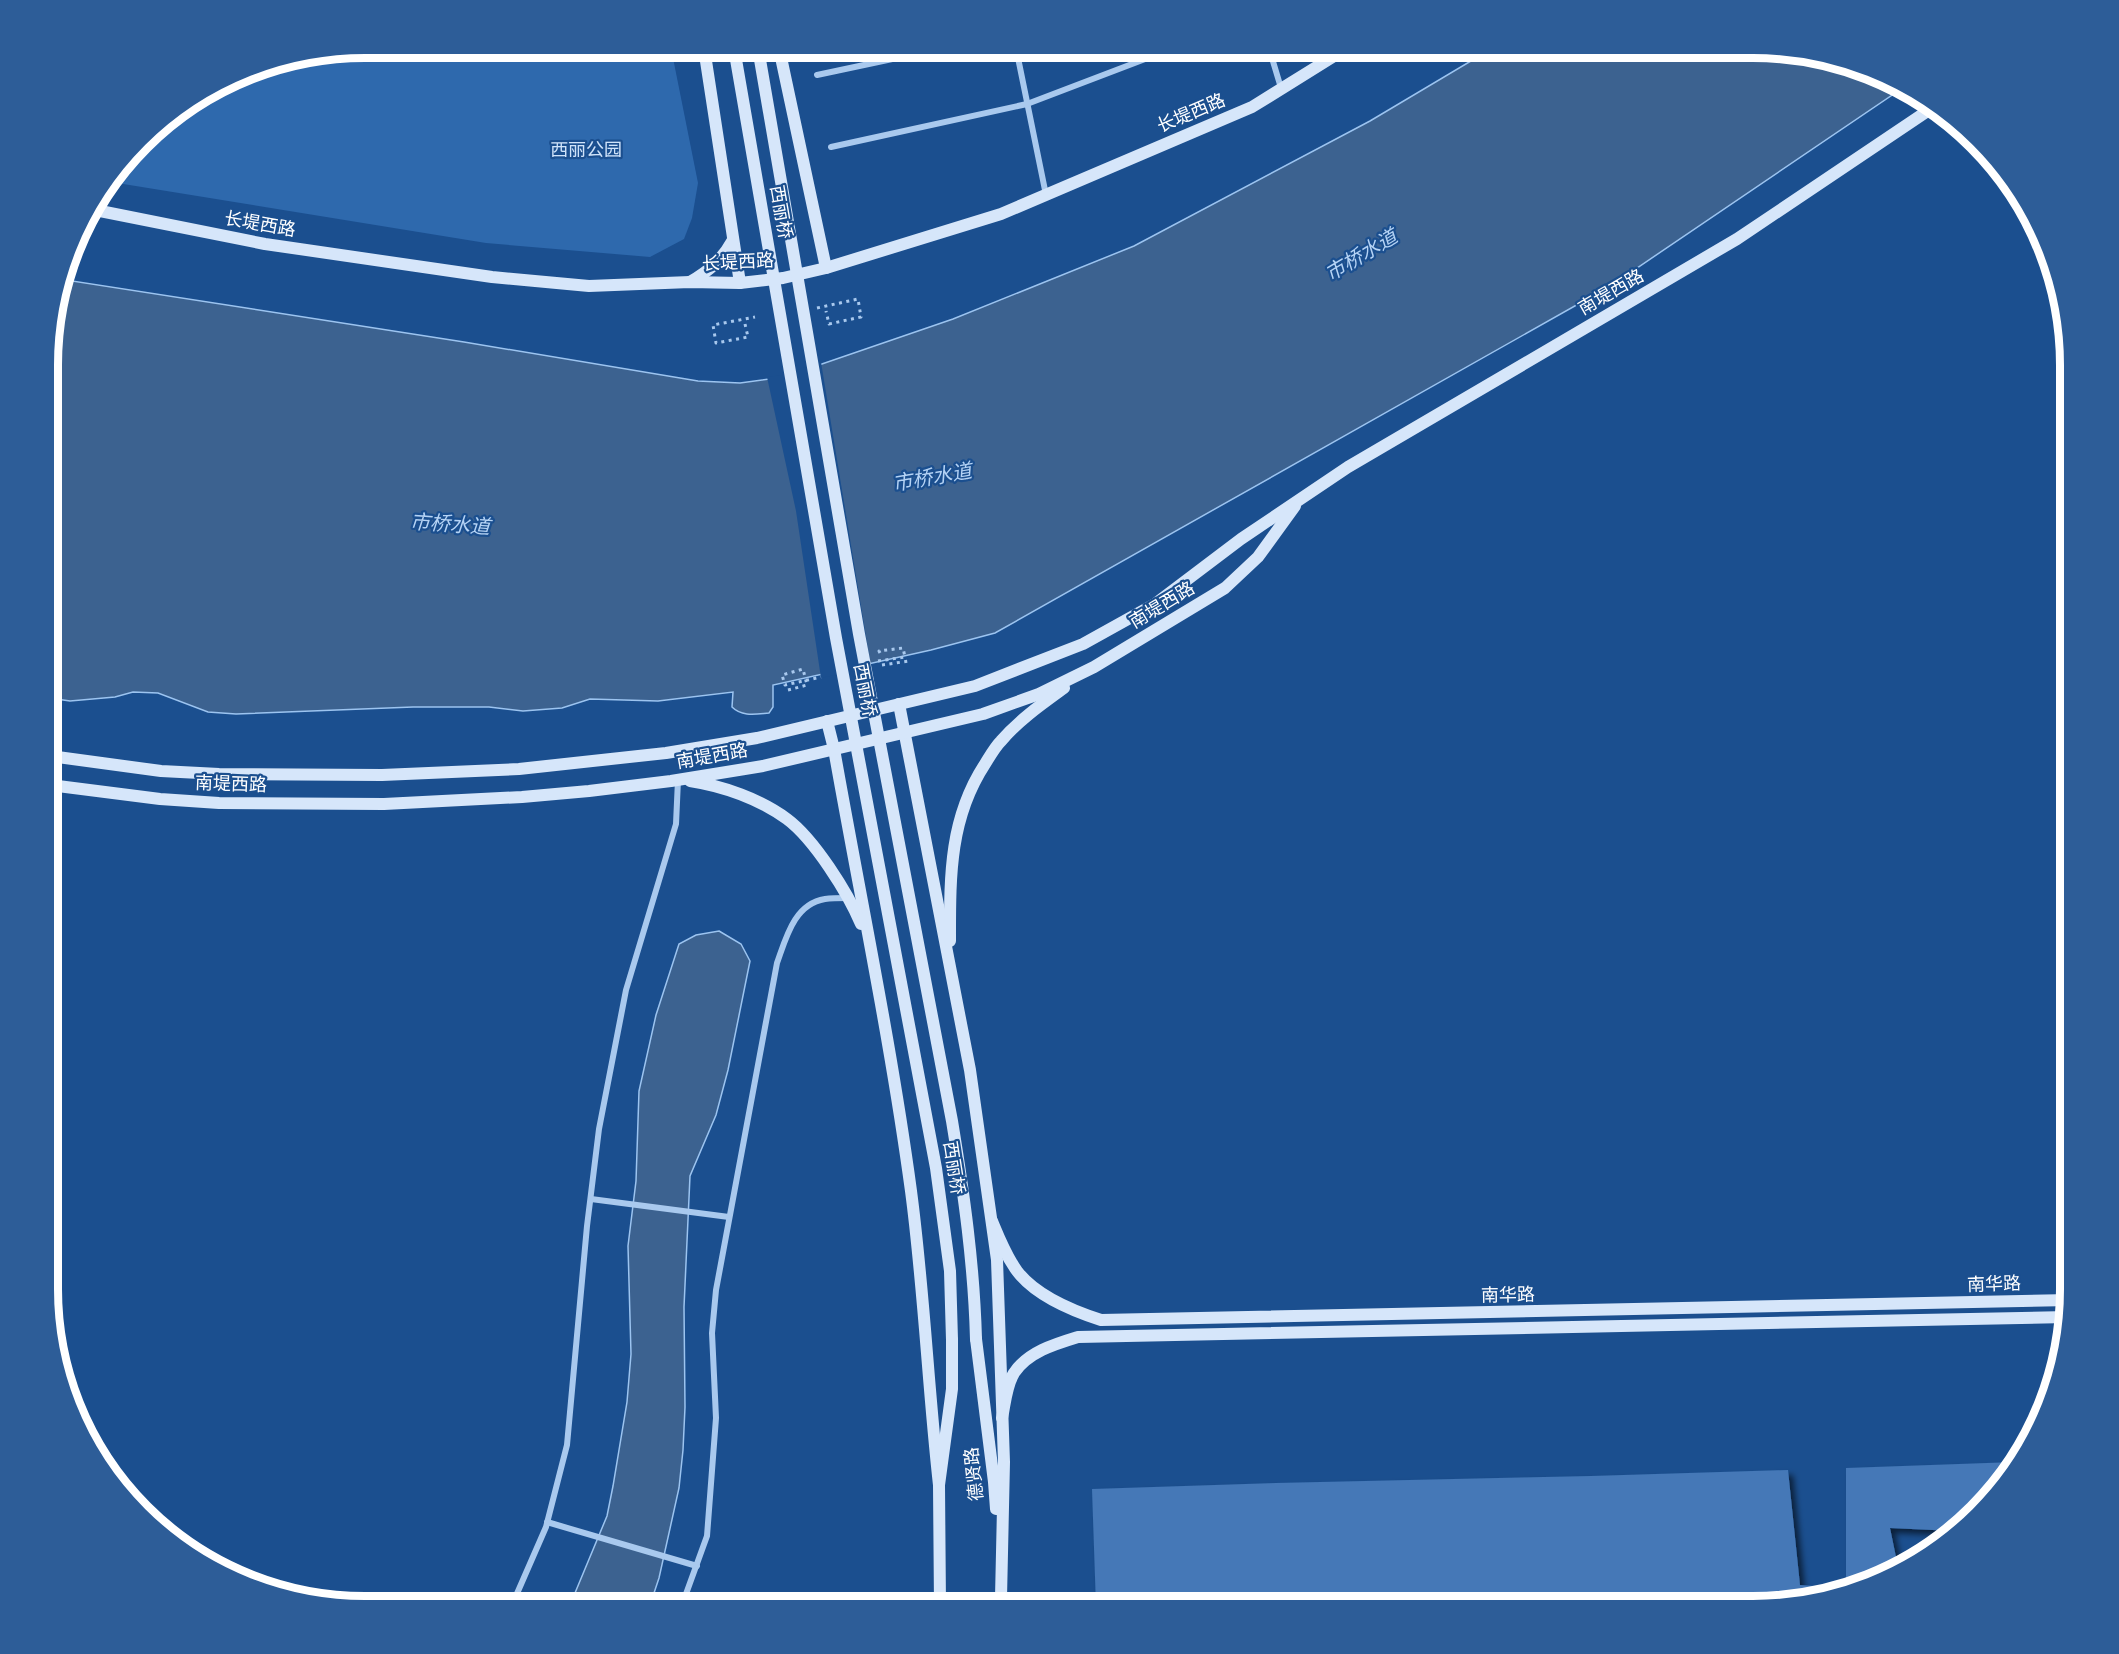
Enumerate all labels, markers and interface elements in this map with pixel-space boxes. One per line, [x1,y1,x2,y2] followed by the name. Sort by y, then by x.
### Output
[1154,89,1228,137] street label: 长堤西路
[550,139,622,161] park label: 西丽公园
[765,184,797,240] street label: 西丽桥
[223,207,297,241] street label: 长堤西路
[1321,223,1404,286] water label: 市桥水道
[701,249,775,275] street label: 长堤西路
[1574,264,1648,320] street label: 南堤西路
[891,458,976,496] water label: 市桥水道
[409,509,494,539] water label: 市桥水道
[1125,577,1199,633] street label: 南堤西路
[849,661,881,719] street label: 西丽桥
[675,739,749,773] street label: 南堤西路
[195,772,267,796] street label: 南堤西路
[939,1140,969,1196] street label: 西丽桥
[1967,1272,2021,1296] street label: 南华路
[1481,1284,1535,1306] street label: 南华路
[960,1446,988,1502] street label: 德贤路

